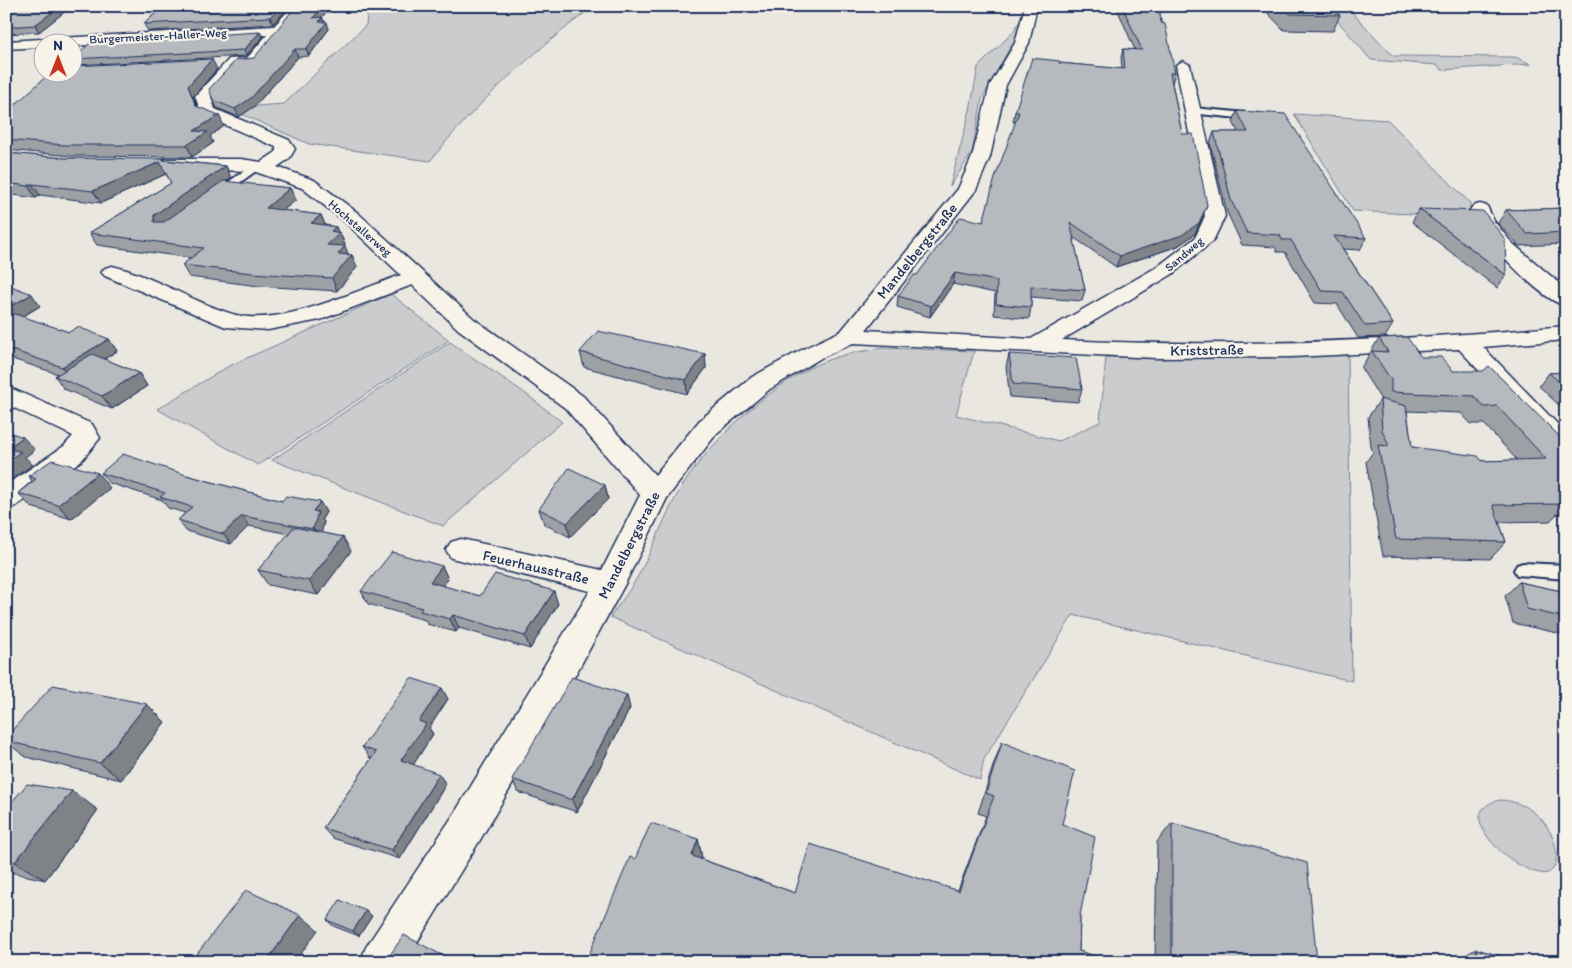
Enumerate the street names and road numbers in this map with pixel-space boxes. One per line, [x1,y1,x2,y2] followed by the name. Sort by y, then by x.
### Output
[89,25,228,47] street label: Bürgermeister-Haller-Weg
[325,197,395,260] street label: Hochstallerweg
[873,199,961,303] street label: Mandelbergstraße
[1162,233,1207,274] street label: Sandweg
[1170,340,1244,360] street label: Kriststraße
[594,488,664,602] street label: Mandelbergstraße
[481,546,591,588] street label: Feuerhausstraße

